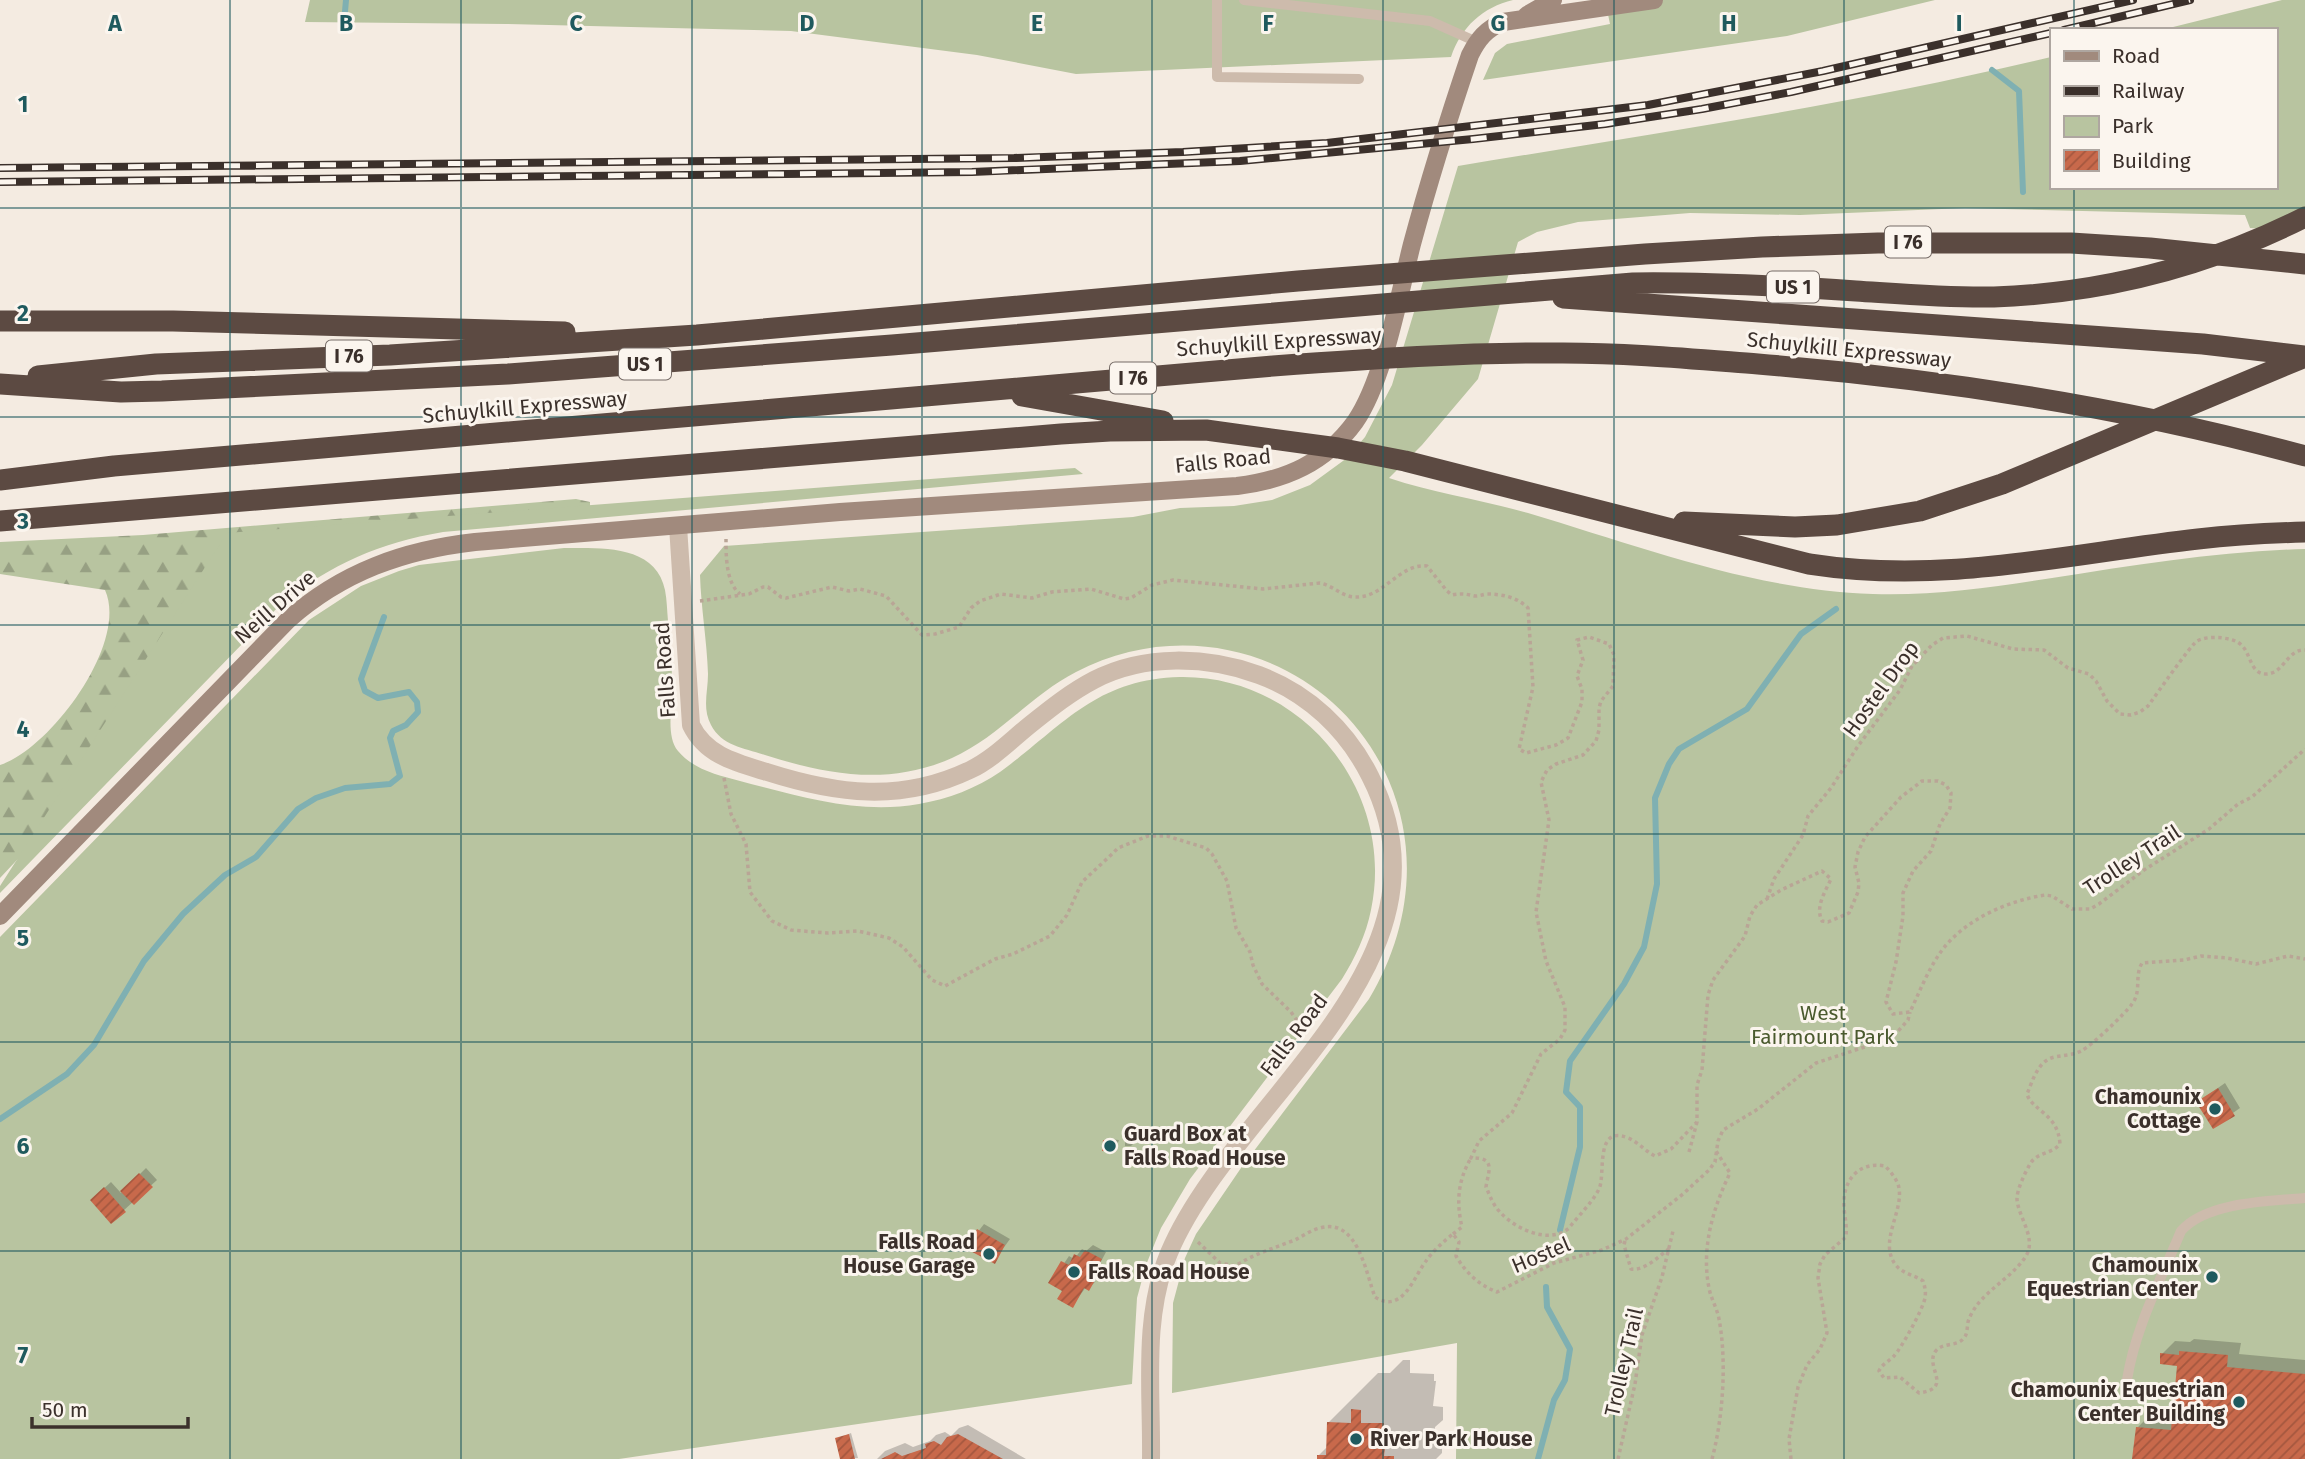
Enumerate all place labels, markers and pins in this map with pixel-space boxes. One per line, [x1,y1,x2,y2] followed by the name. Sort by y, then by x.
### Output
[2095,1084,2201,1134] place label: Chamounix Cottage
[2207,1101,2223,1117] marker: Chamounix Cottage
[1124,1121,1286,1171] place label: Guard Box at Falls Road House
[1102,1138,1118,1154] marker: Guard Box at Falls Road House
[843,1229,975,1279] place label: Falls Road House Garage
[981,1246,997,1262] marker: Falls Road House Garage
[2027,1252,2199,1302] place label: Chamounix Equestrian Center
[1088,1259,1250,1285] place label: Falls Road House
[1066,1264,1082,1280] marker: Falls Road House
[2204,1269,2220,1285] marker: Chamounix Equestrian Center
[2011,1377,2225,1427] place label: Chamounix Equestrian Center Building
[2231,1394,2247,1410] marker: Chamounix Equestrian Center Building
[1370,1426,1533,1452] place label: River Park House
[1348,1431,1364,1447] marker: River Park House

